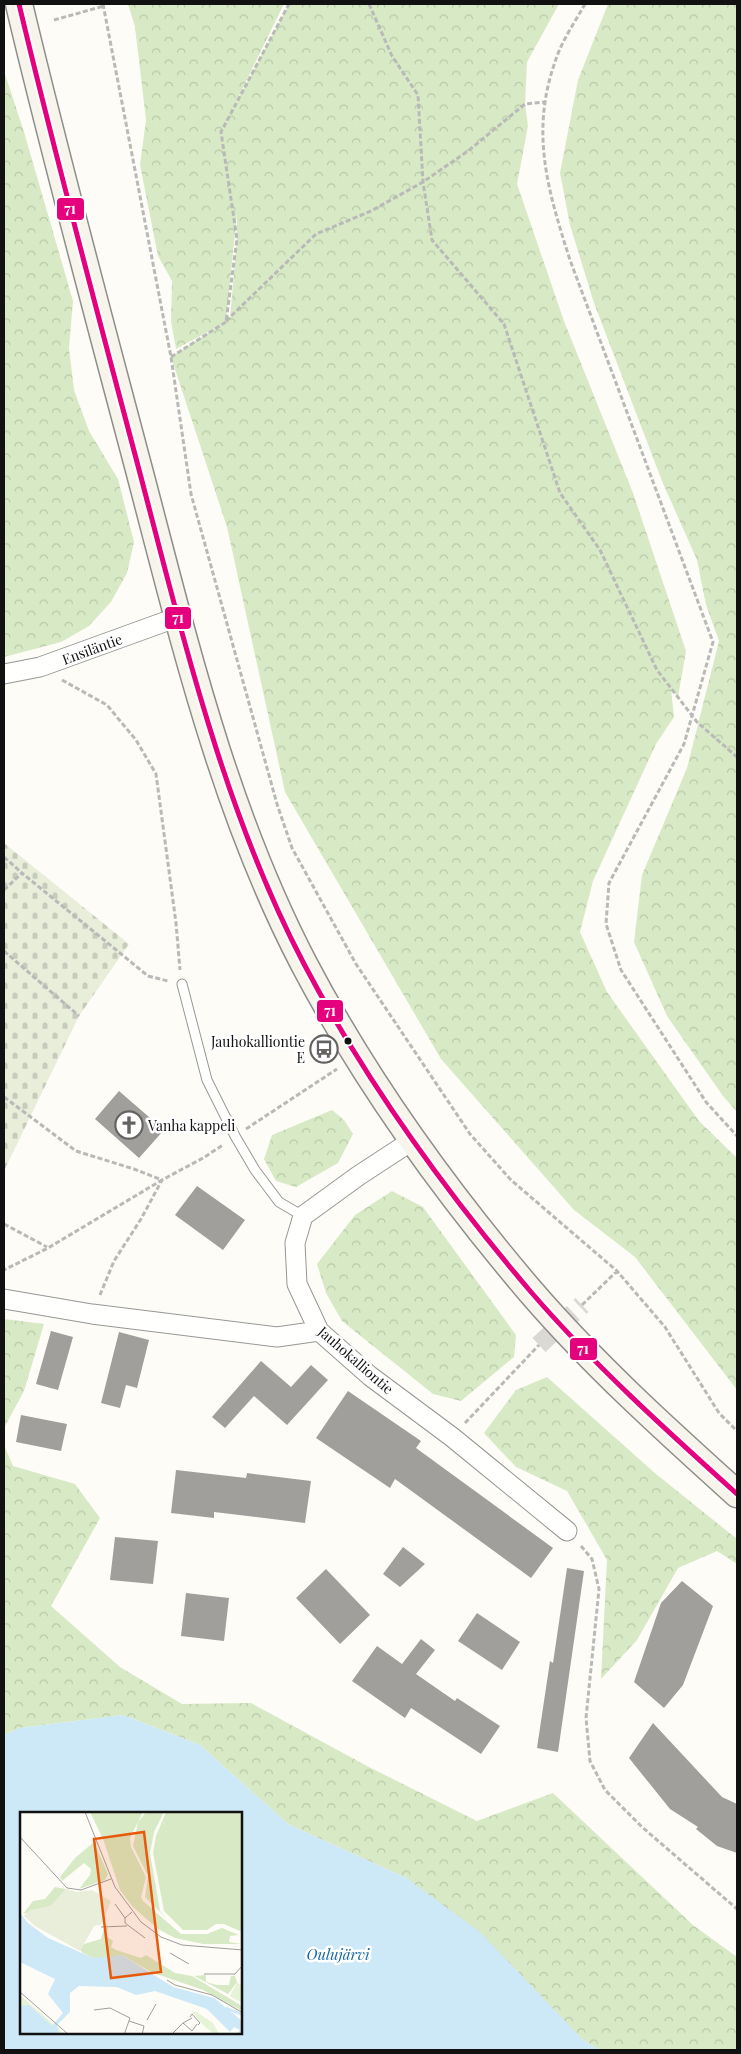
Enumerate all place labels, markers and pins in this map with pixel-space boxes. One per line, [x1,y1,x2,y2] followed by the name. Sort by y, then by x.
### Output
[210,1032,305,1067] place label: Jauhokalliontie E
[309,1034,339,1064] bus stop icon: Jauhokalliontie E
[343,1036,353,1046] unlabelled marker
[114,1110,144,1140] church icon: Vanha kappeli
[147,1116,235,1135] place label: Vanha kappeli

